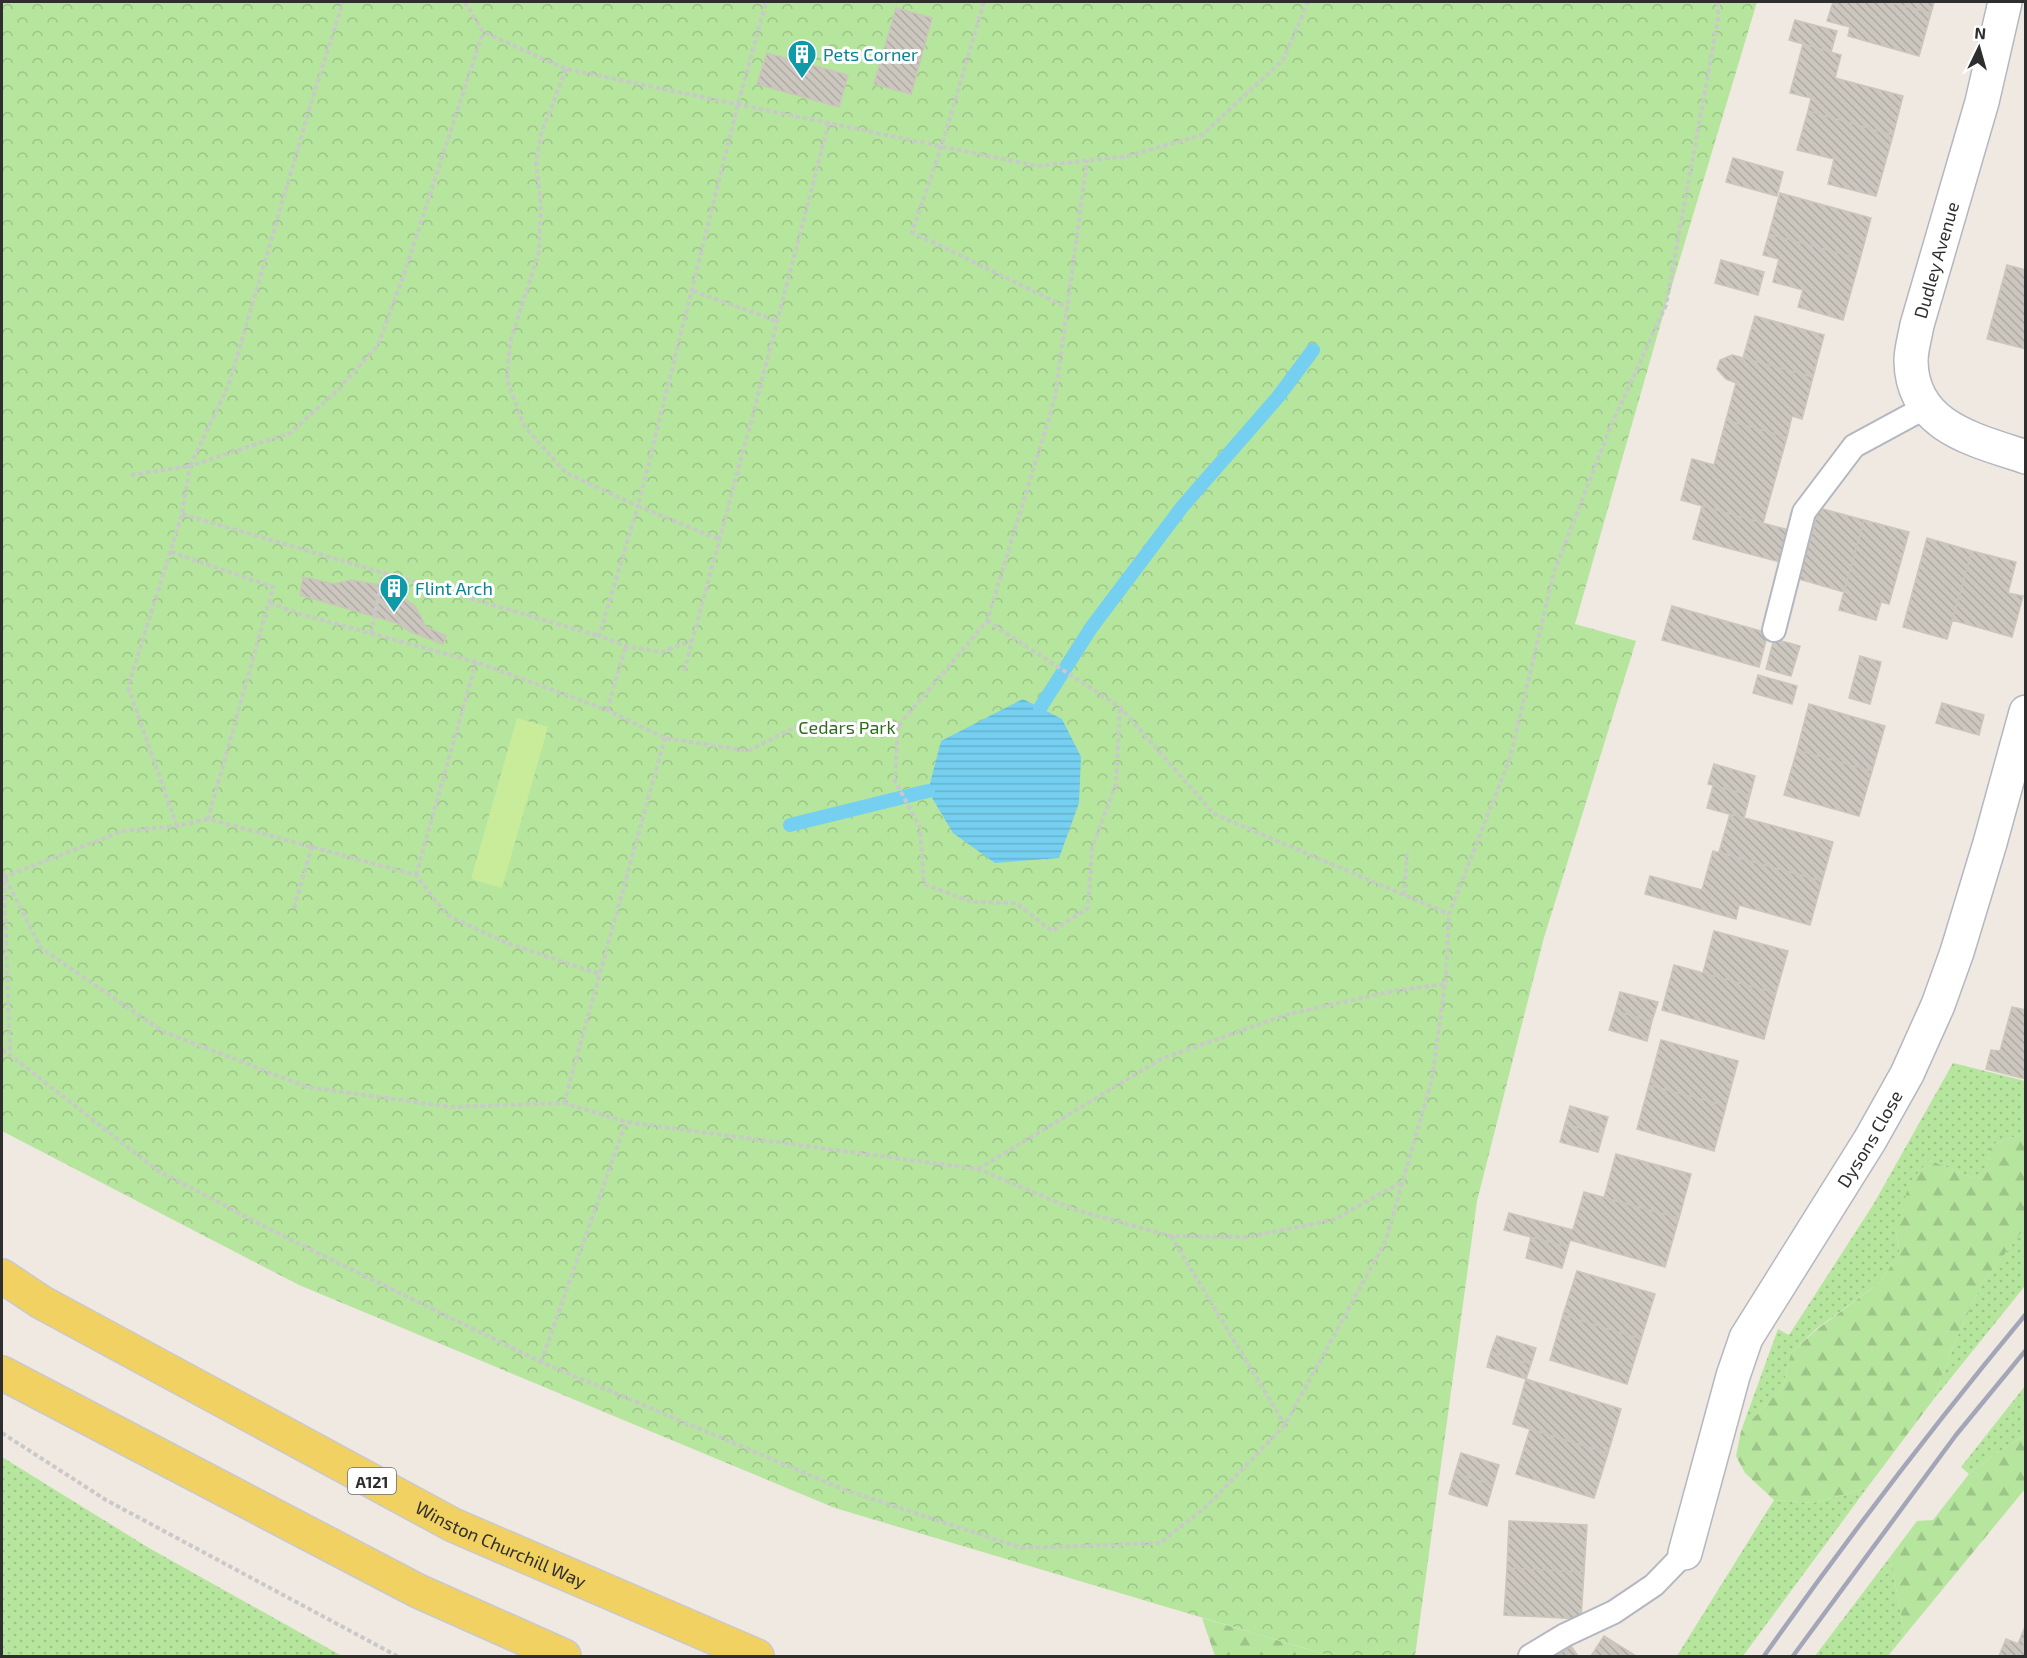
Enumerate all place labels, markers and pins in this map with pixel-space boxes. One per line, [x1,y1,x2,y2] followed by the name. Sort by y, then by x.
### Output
[786,38,818,80] building icon: Pets Corner
[823,43,918,65] place label: Pets Corner
[378,572,410,614] building icon: Flint Arch
[415,577,493,599] place label: Flint Arch

